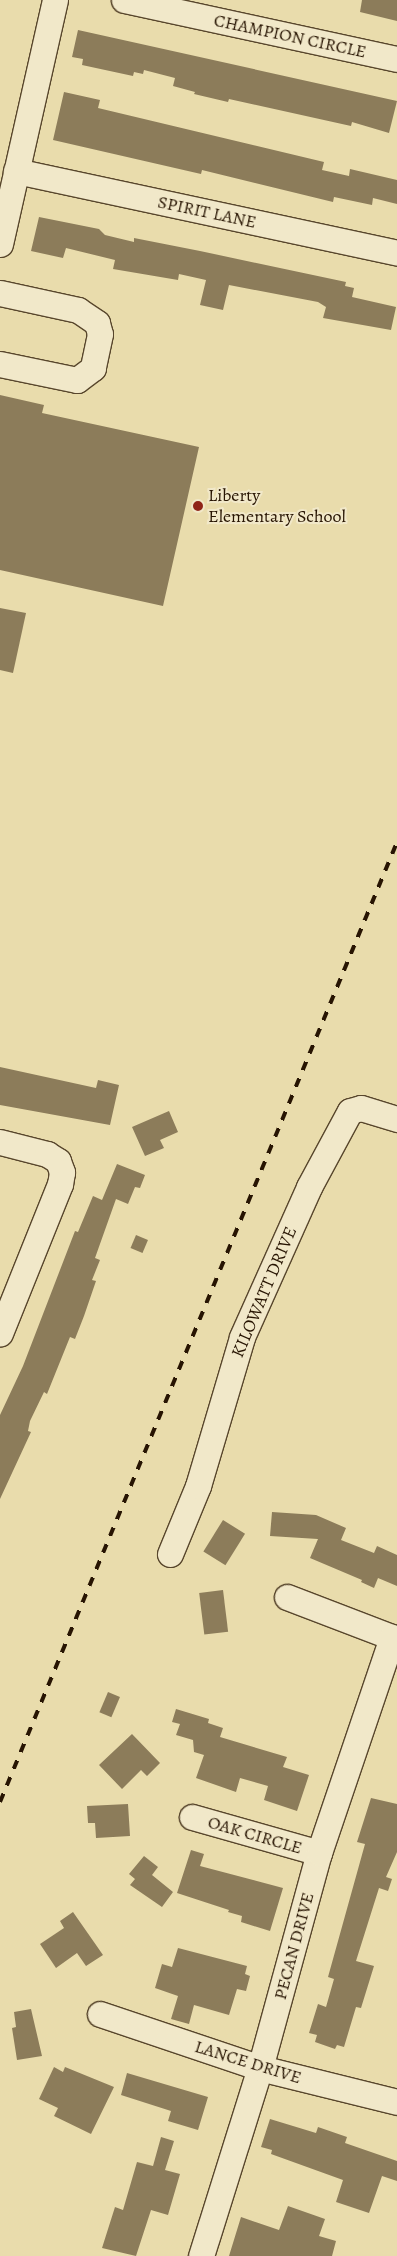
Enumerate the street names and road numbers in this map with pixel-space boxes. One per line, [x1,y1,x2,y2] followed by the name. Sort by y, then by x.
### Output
[212,9,368,63] street label: CHAMPION CIRCLE
[156,191,258,233] street label: SPIRIT LANE
[227,1223,301,1361] street label: KILOWATT DRIVE
[205,1811,305,1859] street label: OAK CIRCLE
[269,1890,319,2002] street label: PECAN DRIVE
[192,2036,304,2088] street label: LANCE DRIVE

